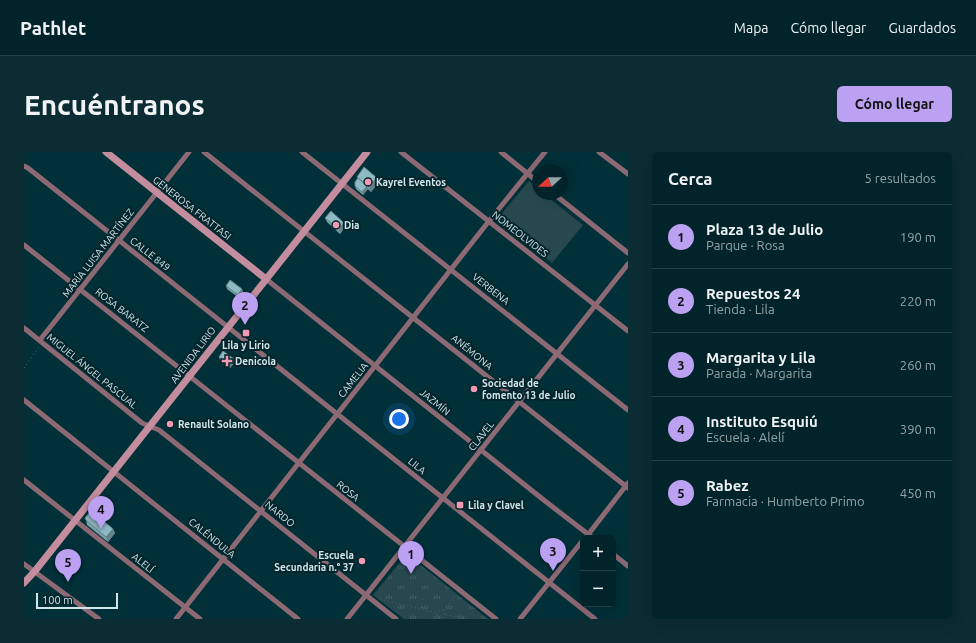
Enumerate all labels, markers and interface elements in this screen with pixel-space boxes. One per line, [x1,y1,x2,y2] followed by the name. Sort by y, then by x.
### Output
[20,17,86,39] text: Pathlet
[734,20,769,36] text: Mapa
[791,20,866,36] text: Cómo llegar
[888,20,956,36] text: Guardados
[837,86,952,122] button: Cómo llegar
[24,89,205,120] text: Encuéntranos
[532,164,568,200] north arrow
[668,169,713,188] text: Cerca
[865,171,936,185] text: 5 resultados
[151,174,233,242] street label: GENEROSA FRATTASI
[363,177,373,187] marker: Kayrel Eventos
[376,177,446,188] place label: Kayrel Eventos
[59,206,136,299] street label: MARÍA LUISA MARTÍNEZ
[490,209,550,259] street label: NOMEOLVIDES
[331,220,341,230] marker: Dia
[344,220,360,231] place label: Dia
[706,221,823,238] text: Plaza 13 de Julio
[677,230,685,244] text: 1
[900,230,936,244] text: 190 m
[128,235,172,273] street label: CALLE 849
[706,238,785,252] text: Parque · Rosa
[470,271,512,307] street label: VERBENA
[706,285,801,302] text: Repuestos 24
[93,286,151,334] street label: ROSA BARATZ
[232,292,258,325] pin: 2
[677,294,685,308] text: 2
[900,294,936,308] text: 220 m
[706,302,775,316] text: Tienda · Lila
[168,325,218,385] street label: AVENIDA LIRIO
[241,328,251,338] marker: Lila y Lirio
[45,330,140,411] street label: MIGUEL ÁNGEL PASCUAL
[449,331,496,372] street label: ANÉMONA
[222,340,270,351] place label: Lila y Lirio
[706,349,816,366] text: Margarita y Lila
[222,356,232,366] marker: Denicola
[235,356,276,367] place label: Denicola
[677,358,685,372] text: 3
[900,358,936,372] text: 260 m
[336,360,370,400] street label: CAMELIA
[706,366,812,380] text: Parada · Margarita
[482,378,576,401] place label: Sociedad de fomento 13 de Julio
[469,384,479,394] marker: Sociedad de fomento 13 de Julio
[418,386,453,417] street label: JAZMÍN
[389,409,409,429] your location
[706,413,818,430] text: Instituto Esquiú
[165,419,175,429] marker: Renault Solano
[178,419,249,430] place label: Renault Solano
[466,419,496,453] street label: CLAVEL
[677,422,685,436] text: 4
[900,422,936,436] text: 390 m
[706,430,784,444] text: Escuela · Alelí
[406,456,428,477] street label: LILA
[706,477,749,494] text: Rabez
[334,479,362,504] street label: ROSA
[677,486,685,500] text: 5
[900,486,936,500] text: 450 m
[706,494,865,508] text: Farmacia · Humberto Primo
[88,496,114,529] pin: 4
[263,499,297,529] street label: NARDO
[455,500,465,510] marker: Lila y Clavel
[468,500,524,511] place label: Lila y Clavel
[187,515,238,560] street label: CALÉNDULA
[580,535,616,607] map controls
[580,535,616,571] button: +
[540,538,566,571] pin: 3
[398,541,424,574] pin: 1
[55,549,81,582] pin: 5
[130,550,157,575] street label: ALELÍ
[274,550,354,573] place label: Escuela Secundaria n.° 37
[357,556,367,566] marker: Escuela Secundaria n.° 37
[580,571,616,607] button: −
[36,591,118,610] scale bar
[42,594,73,606] text: 100 m

